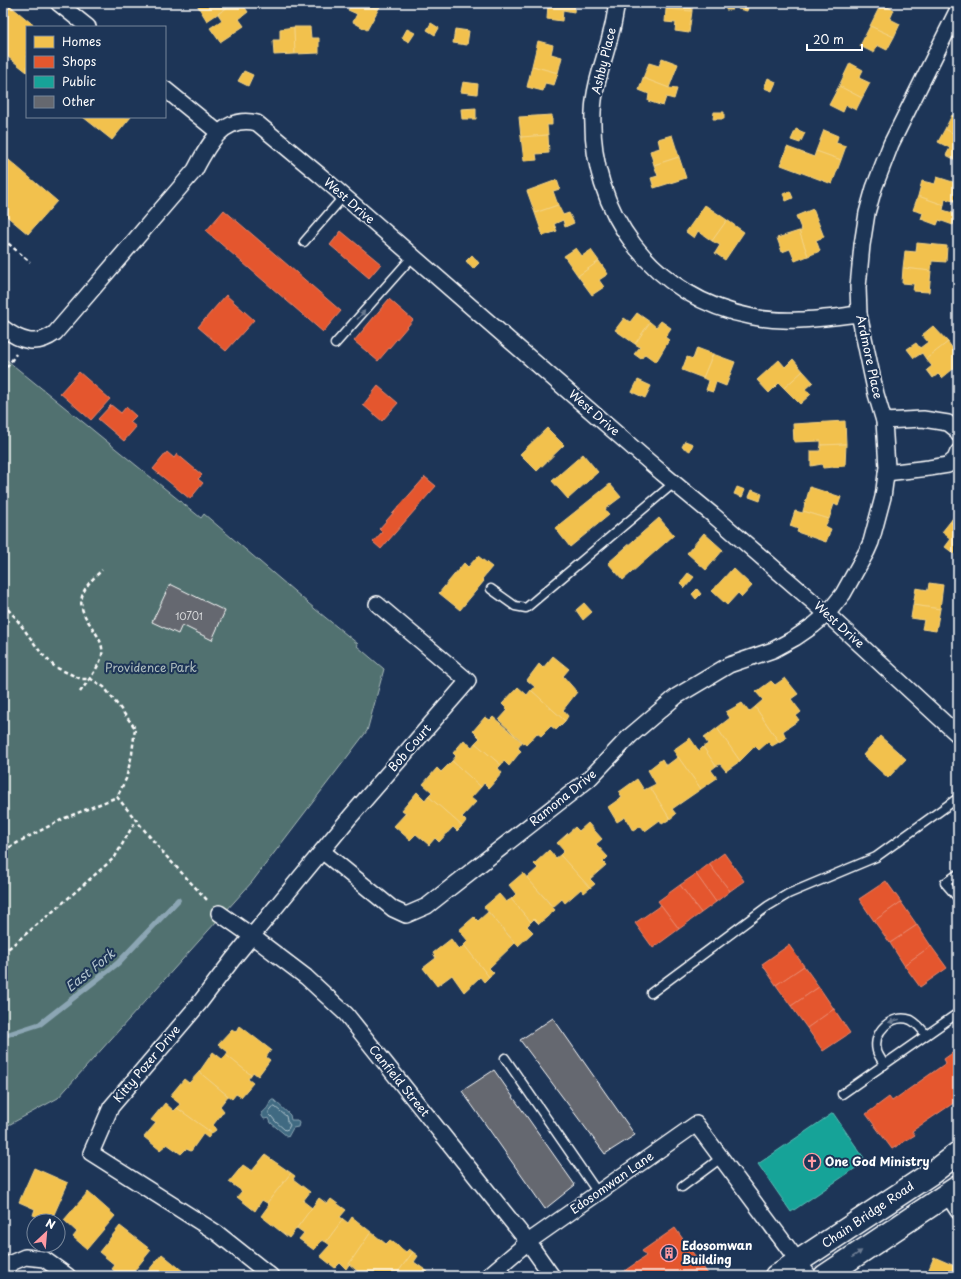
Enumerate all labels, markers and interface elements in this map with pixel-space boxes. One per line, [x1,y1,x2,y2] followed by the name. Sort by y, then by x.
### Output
[26,26,166,118] legend
[586,26,620,96] street label: Ashby Place
[807,26,862,52] scale bar
[813,30,844,48] text: 20 m
[62,32,101,50] text: Homes
[62,52,97,70] text: Shops
[62,72,96,90] text: Public
[62,92,95,110] text: Other
[320,173,379,228] street label: West Drive
[356,310,365,321] one-way arrow
[852,313,888,400] street label: Ardmore Place
[565,385,624,440] street label: West Drive
[810,597,869,652] street label: West Drive
[175,608,203,623] house number: 10701
[105,658,197,676] park label: Providence Park
[383,720,435,775] street label: Bob Court
[525,765,600,830] street label: Ramona Drive
[61,943,119,996] water label: East Fork
[888,1018,900,1024] one-way arrow
[108,1021,184,1106] street label: Kitty Pozer Drive
[365,1041,434,1120] street label: Canfield Street
[566,1146,657,1218] street label: Edosomwan Lane
[802,1152,822,1172] church icon: One God Ministry
[825,1152,930,1170] place label: One God Ministry
[818,1176,917,1252] street label: Chain Bridge Road
[26,1213,66,1253] north arrow
[43,1214,59,1233] text: N
[682,1236,752,1268] place label: Edosomwan Building
[659,1243,679,1263] building icon: Edosomwan Building
[852,1250,863,1258] one-way arrow

